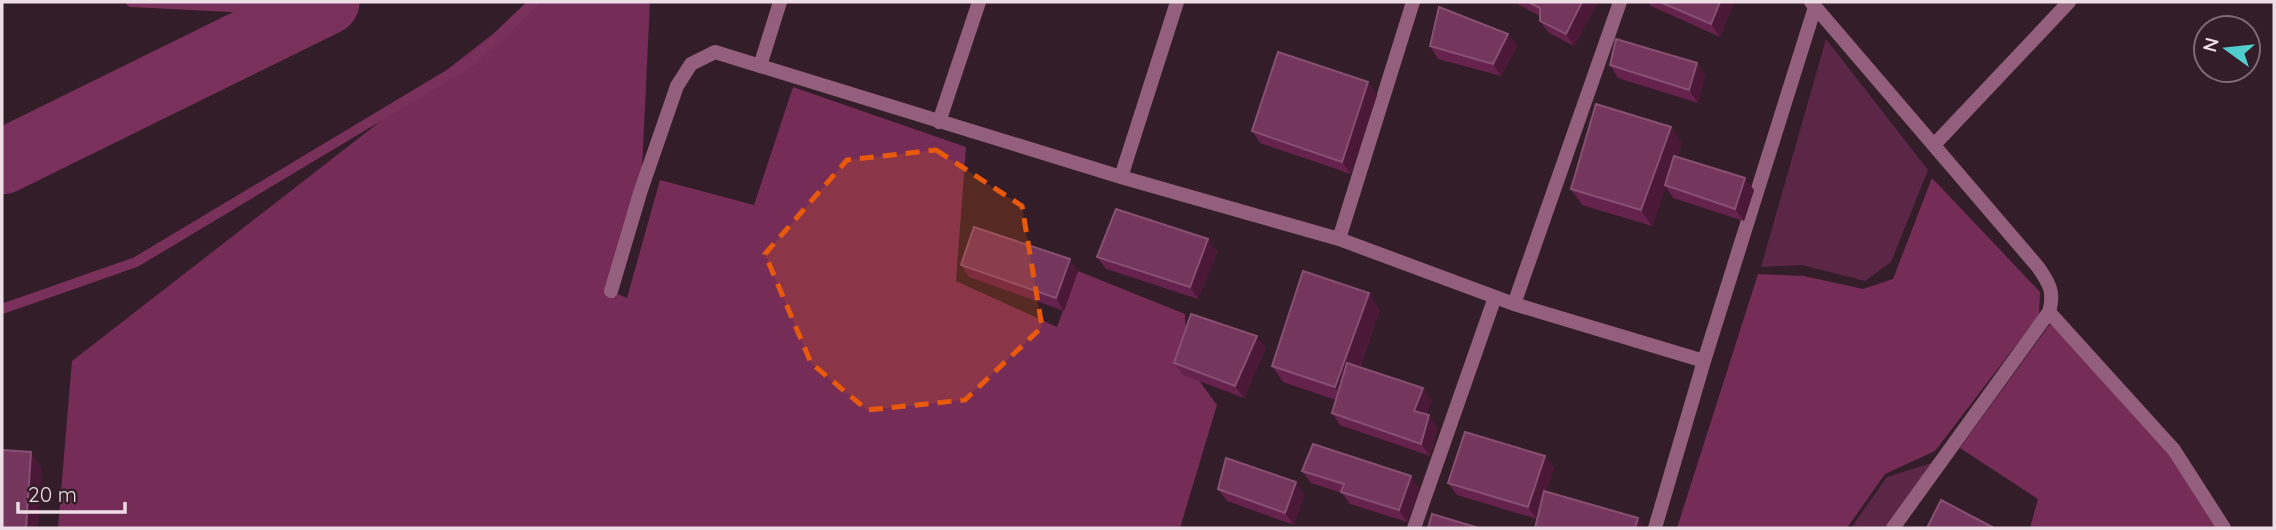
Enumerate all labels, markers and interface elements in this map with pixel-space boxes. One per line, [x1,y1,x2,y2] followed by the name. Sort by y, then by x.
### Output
[2192,14,2262,84] north arrow
[2197,35,2224,54] text: N
[18,470,124,514] scale bar
[28,481,77,507] text: 20 m

